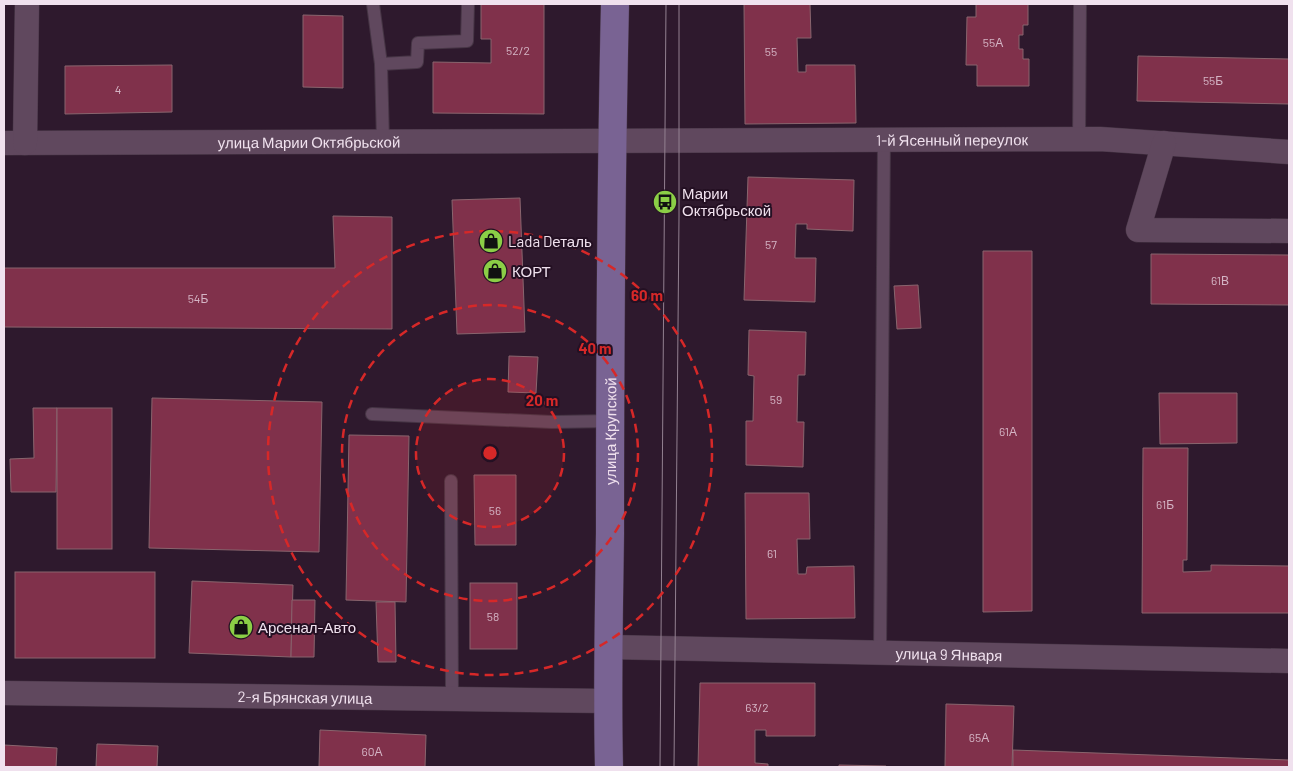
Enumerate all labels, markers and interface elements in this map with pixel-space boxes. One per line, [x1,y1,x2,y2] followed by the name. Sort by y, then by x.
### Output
[983,35,1003,49] house number: 55А
[506,43,530,57] house number: 52/2
[765,44,777,58] house number: 55
[1203,73,1223,87] house number: 55Б
[115,82,121,96] house number: 4
[876,130,1028,149] street label: 1-й Ясенный переулок
[218,133,400,151] street label: улица Марии Октябрьской
[682,184,771,219] place label: Марии Октябрьской
[652,189,678,215] bus stop icon: Марии Октябрьской
[478,228,504,254] shop icon: Lada Dеталь
[508,232,592,250] place label: Lada Dеталь
[765,237,777,251] house number: 57
[482,258,508,284] shop icon: КОРТ
[512,262,551,280] place label: КОРТ
[1211,273,1229,287] house number: 61В
[631,286,663,304] text: 60 m
[188,291,208,305] house number: 54Б
[578,339,612,357] text: 40 m
[601,377,619,485] street label: улица Крупской
[526,391,558,409] text: 20 m
[770,392,782,406] house number: 59
[999,424,1017,438] house number: 61А
[481,444,499,462] centre of rings
[1156,497,1174,511] house number: 61Б
[489,503,501,517] house number: 56
[767,546,777,560] house number: 61
[487,609,499,623] house number: 58
[228,614,254,640] shop icon: Арсенал-Авто
[258,618,356,636] place label: Арсенал-Авто
[895,644,1002,664] street label: улица 9 Января
[238,687,373,707] street label: 2-я Брянская улица
[745,700,769,714] house number: 63/2
[969,730,989,744] house number: 65А
[362,744,382,758] house number: 60А

